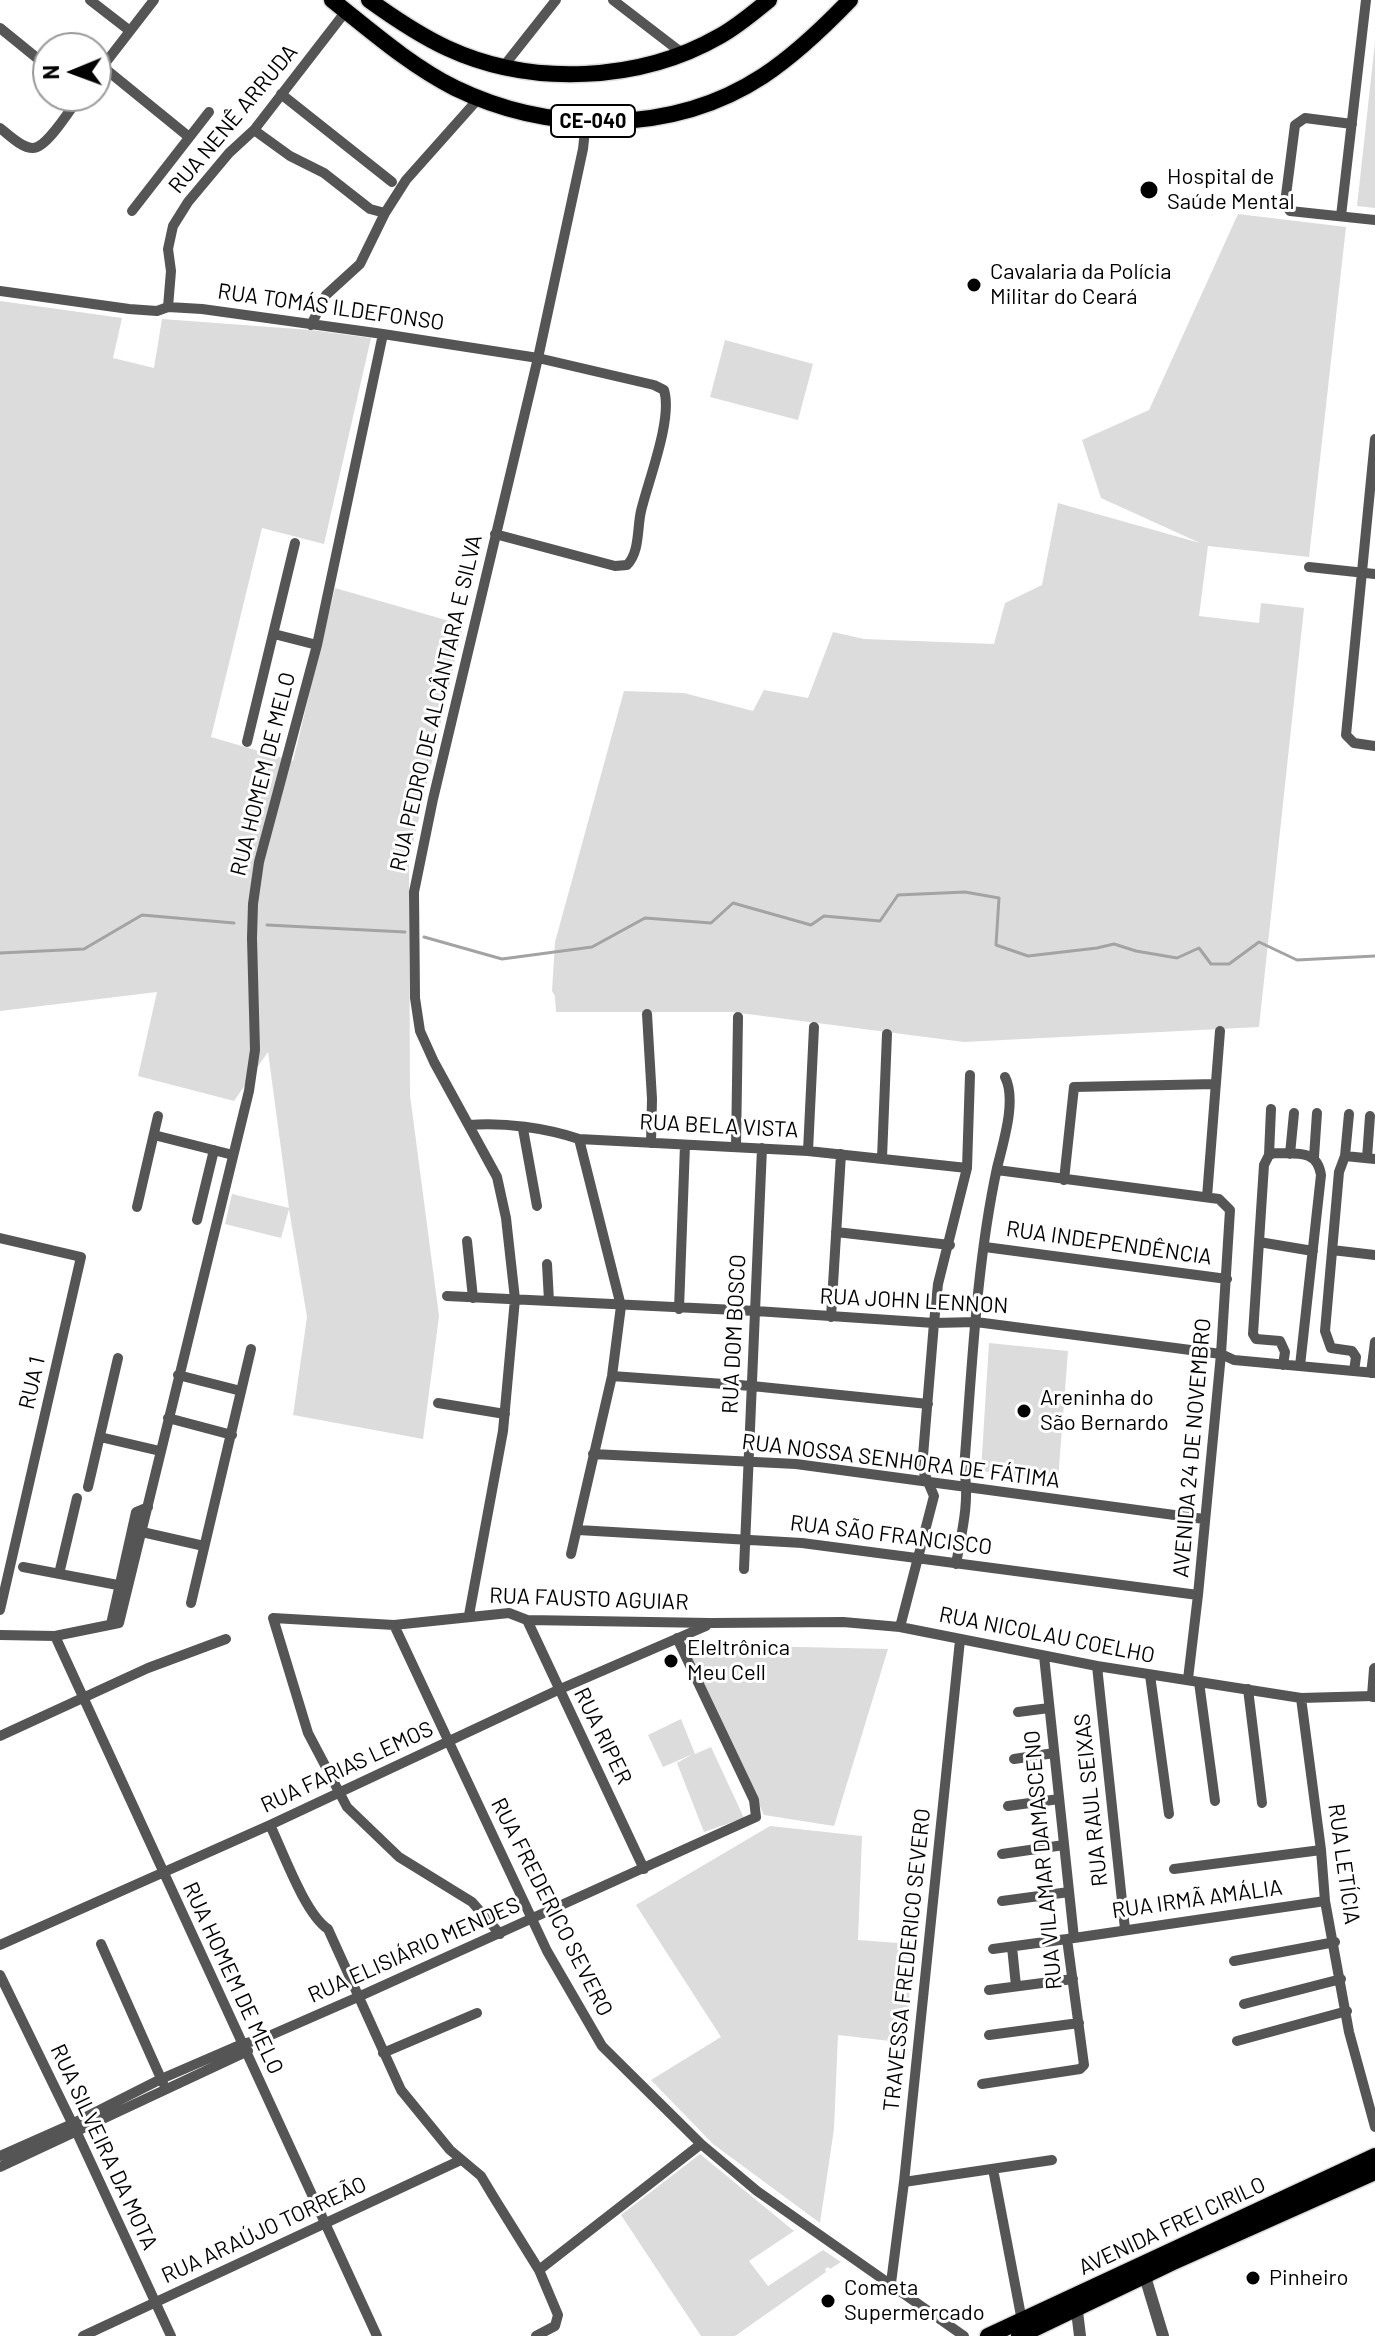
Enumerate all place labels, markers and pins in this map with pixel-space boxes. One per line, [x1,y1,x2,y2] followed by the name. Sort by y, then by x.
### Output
[1167,164,1295,216] place label: Hospital de Saúde Mental
[1138,179,1160,201] marker: Hospital de Saúde Mental
[990,259,1172,310] place label: Cavalaria da Polícia Militar do Ceará
[965,276,983,294] marker: Cavalaria da Polícia Militar do Ceará
[1040,1385,1169,1436] place label: Areninha do São Bernardo
[1015,1402,1033,1420] marker: Areninha do São Bernardo
[687,1635,790,1686] place label: Eleltrônica Meu Cell
[662,1652,680,1670] marker: Eleltrônica Meu Cell
[1269,2265,1348,2291] place label: Pinheiro
[1244,2269,1262,2287] marker: Pinheiro
[844,2275,985,2326] place label: Cometa Supermercado
[819,2292,837,2310] marker: Cometa Supermercado

